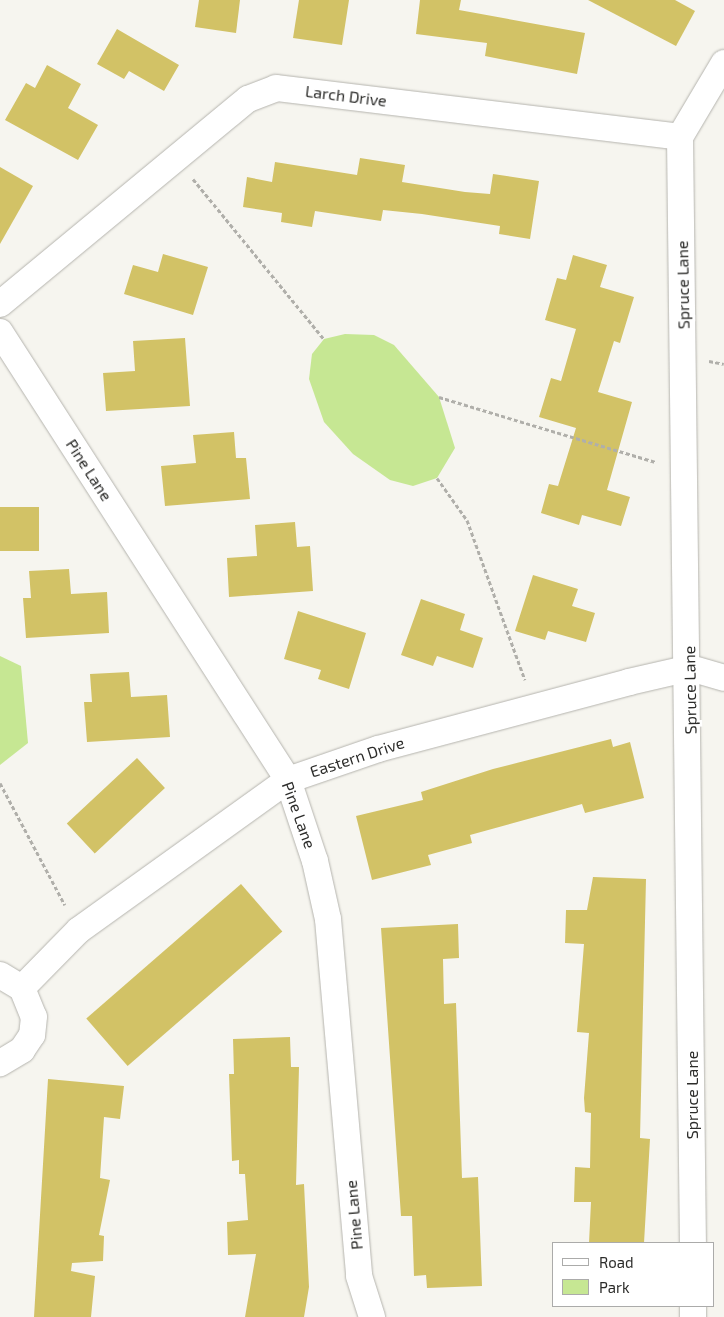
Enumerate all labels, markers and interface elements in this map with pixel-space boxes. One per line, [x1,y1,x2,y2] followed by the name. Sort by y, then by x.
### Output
[304,81,388,111] street label: Larch Drive
[673,241,693,329] street label: Spruce Lane
[62,436,116,504] street label: Pine Lane
[680,646,700,734] street label: Spruce Lane
[308,733,406,781] street label: Eastern Drive
[278,779,320,851] street label: Pine Lane
[682,1051,702,1139] street label: Spruce Lane
[341,1179,367,1251] street label: Pine Lane
[552,1242,714,1307] legend
[599,1253,634,1271] text: Road
[599,1278,630,1296] text: Park

